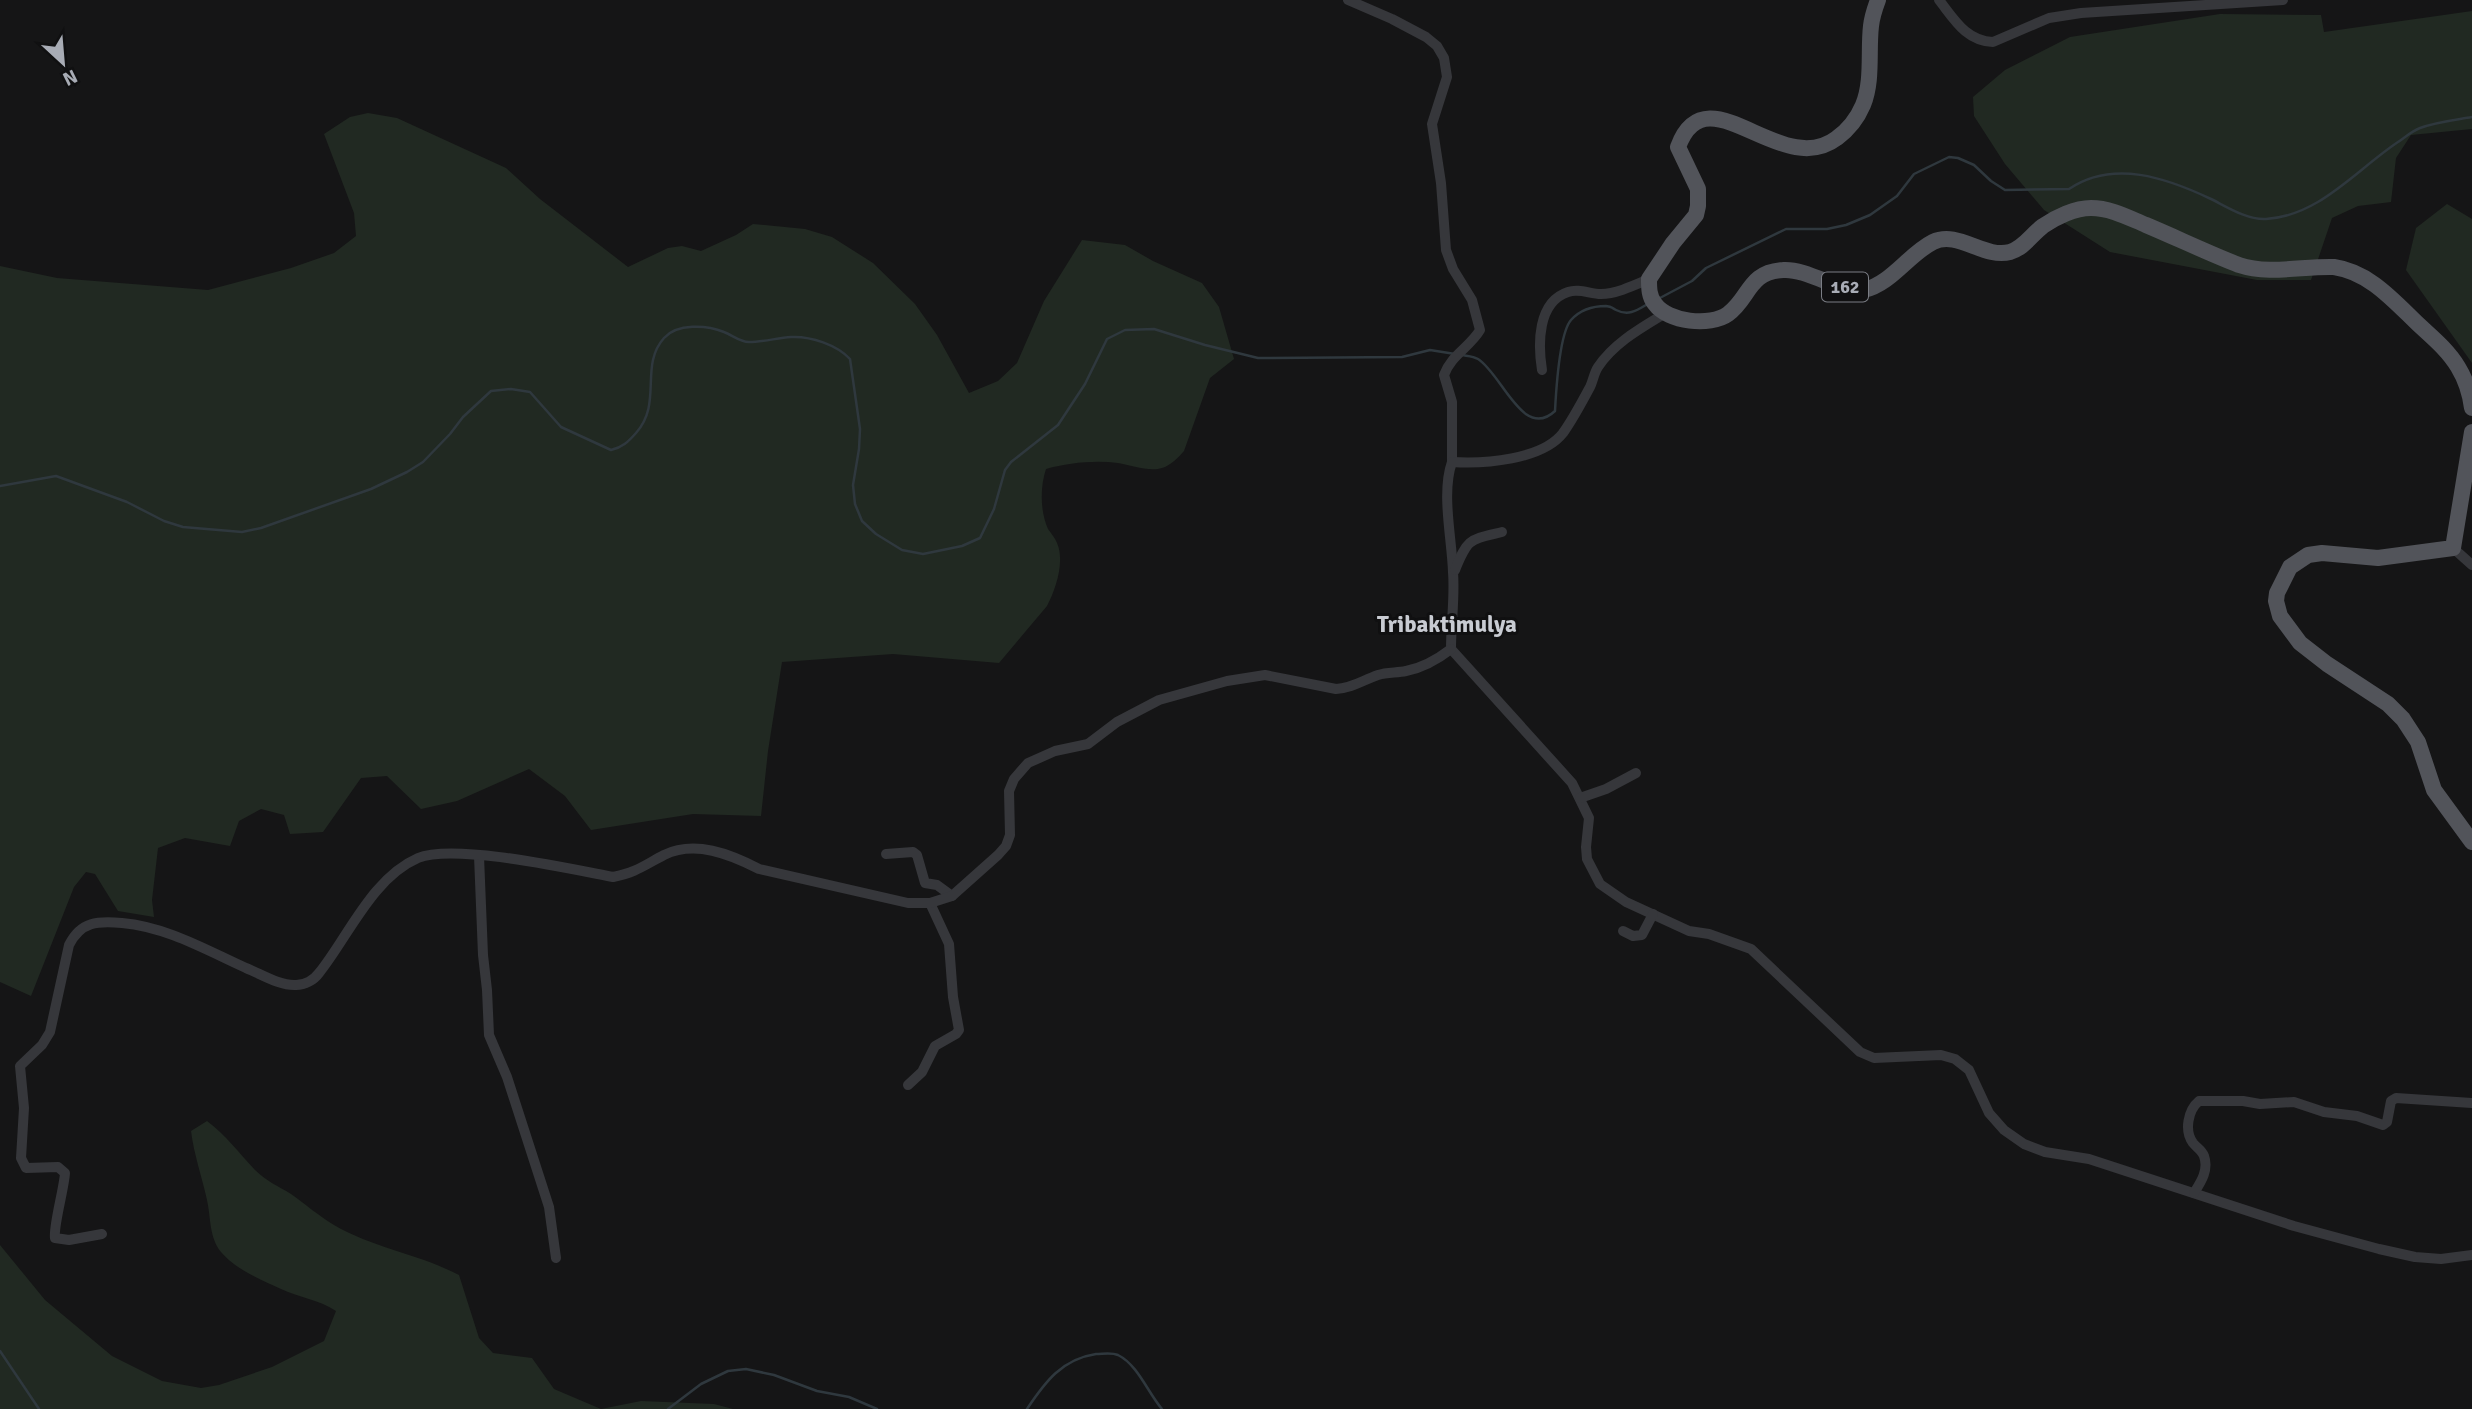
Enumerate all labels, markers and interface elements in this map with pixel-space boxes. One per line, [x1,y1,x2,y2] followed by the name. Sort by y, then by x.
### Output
[28,28,98,98] north arrow
[59,64,81,91] text: N
[1822,272,1868,302] road number: 162
[1377,610,1517,639] district label: Tribaktimulya

